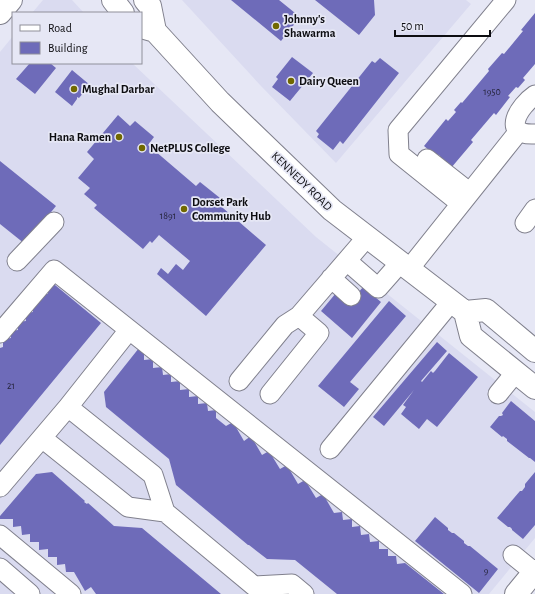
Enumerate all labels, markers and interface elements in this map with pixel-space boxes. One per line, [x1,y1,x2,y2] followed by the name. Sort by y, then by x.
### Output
[12,12,142,64] legend
[395,12,490,38] scale bar
[284,13,336,39] place label: Johnny's Shawarma
[401,20,424,32] text: 50 m
[271,21,281,31] marker: Johnny's Shawarma
[48,22,72,34] text: Road
[48,42,88,54] text: Building
[299,75,359,88] place label: Dairy Queen
[286,76,296,86] marker: Dairy Queen
[82,83,155,95] place label: Mughal Darbar
[69,84,79,94] marker: Mughal Darbar
[483,87,501,97] house number: 1950
[49,131,111,143] place label: Hana Ramen
[114,132,124,142] marker: Hana Ramen
[150,142,231,154] place label: NetPLUS College
[137,143,147,153] marker: NetPLUS College
[269,149,335,213] street label: KENNEDY ROAD
[192,196,271,223] place label: Dorset Park Community Hub
[179,204,189,214] marker: Dorset Park Community Hub
[160,211,176,221] house number: 1891
[7,381,15,391] house number: 21
[484,566,489,576] house number: 9

